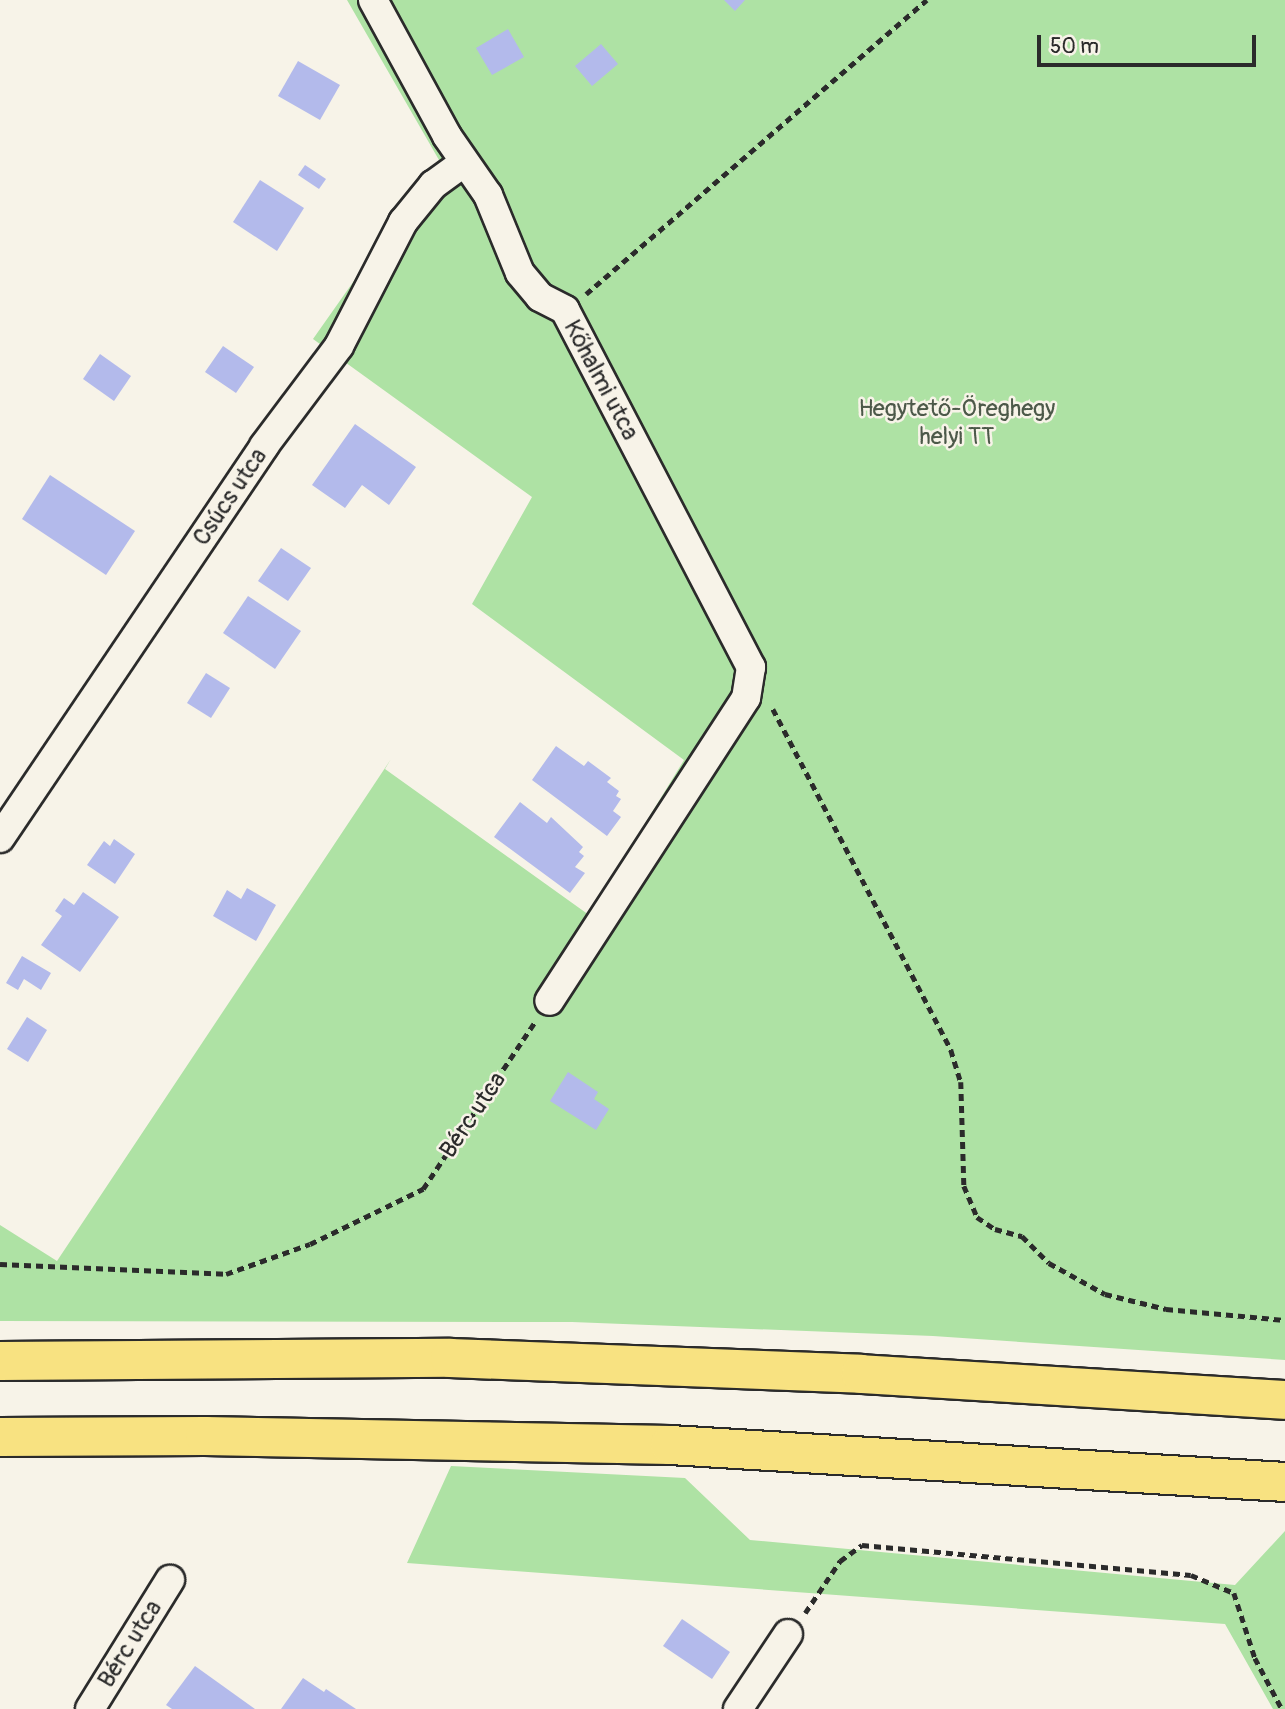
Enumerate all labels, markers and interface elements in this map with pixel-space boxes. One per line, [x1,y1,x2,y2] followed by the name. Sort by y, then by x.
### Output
[1040,21,1259,65] scale bar
[1050,33,1099,60] text: 50 m
[557,315,645,445] street label: Kőhalmi utca
[859,395,1055,451] park label: Hegytető-Öreghegy helyi TT
[187,443,273,551] street label: Csúcs utca
[434,1067,512,1163] street label: Bérc utca
[92,1595,168,1693] street label: Bérc utca

